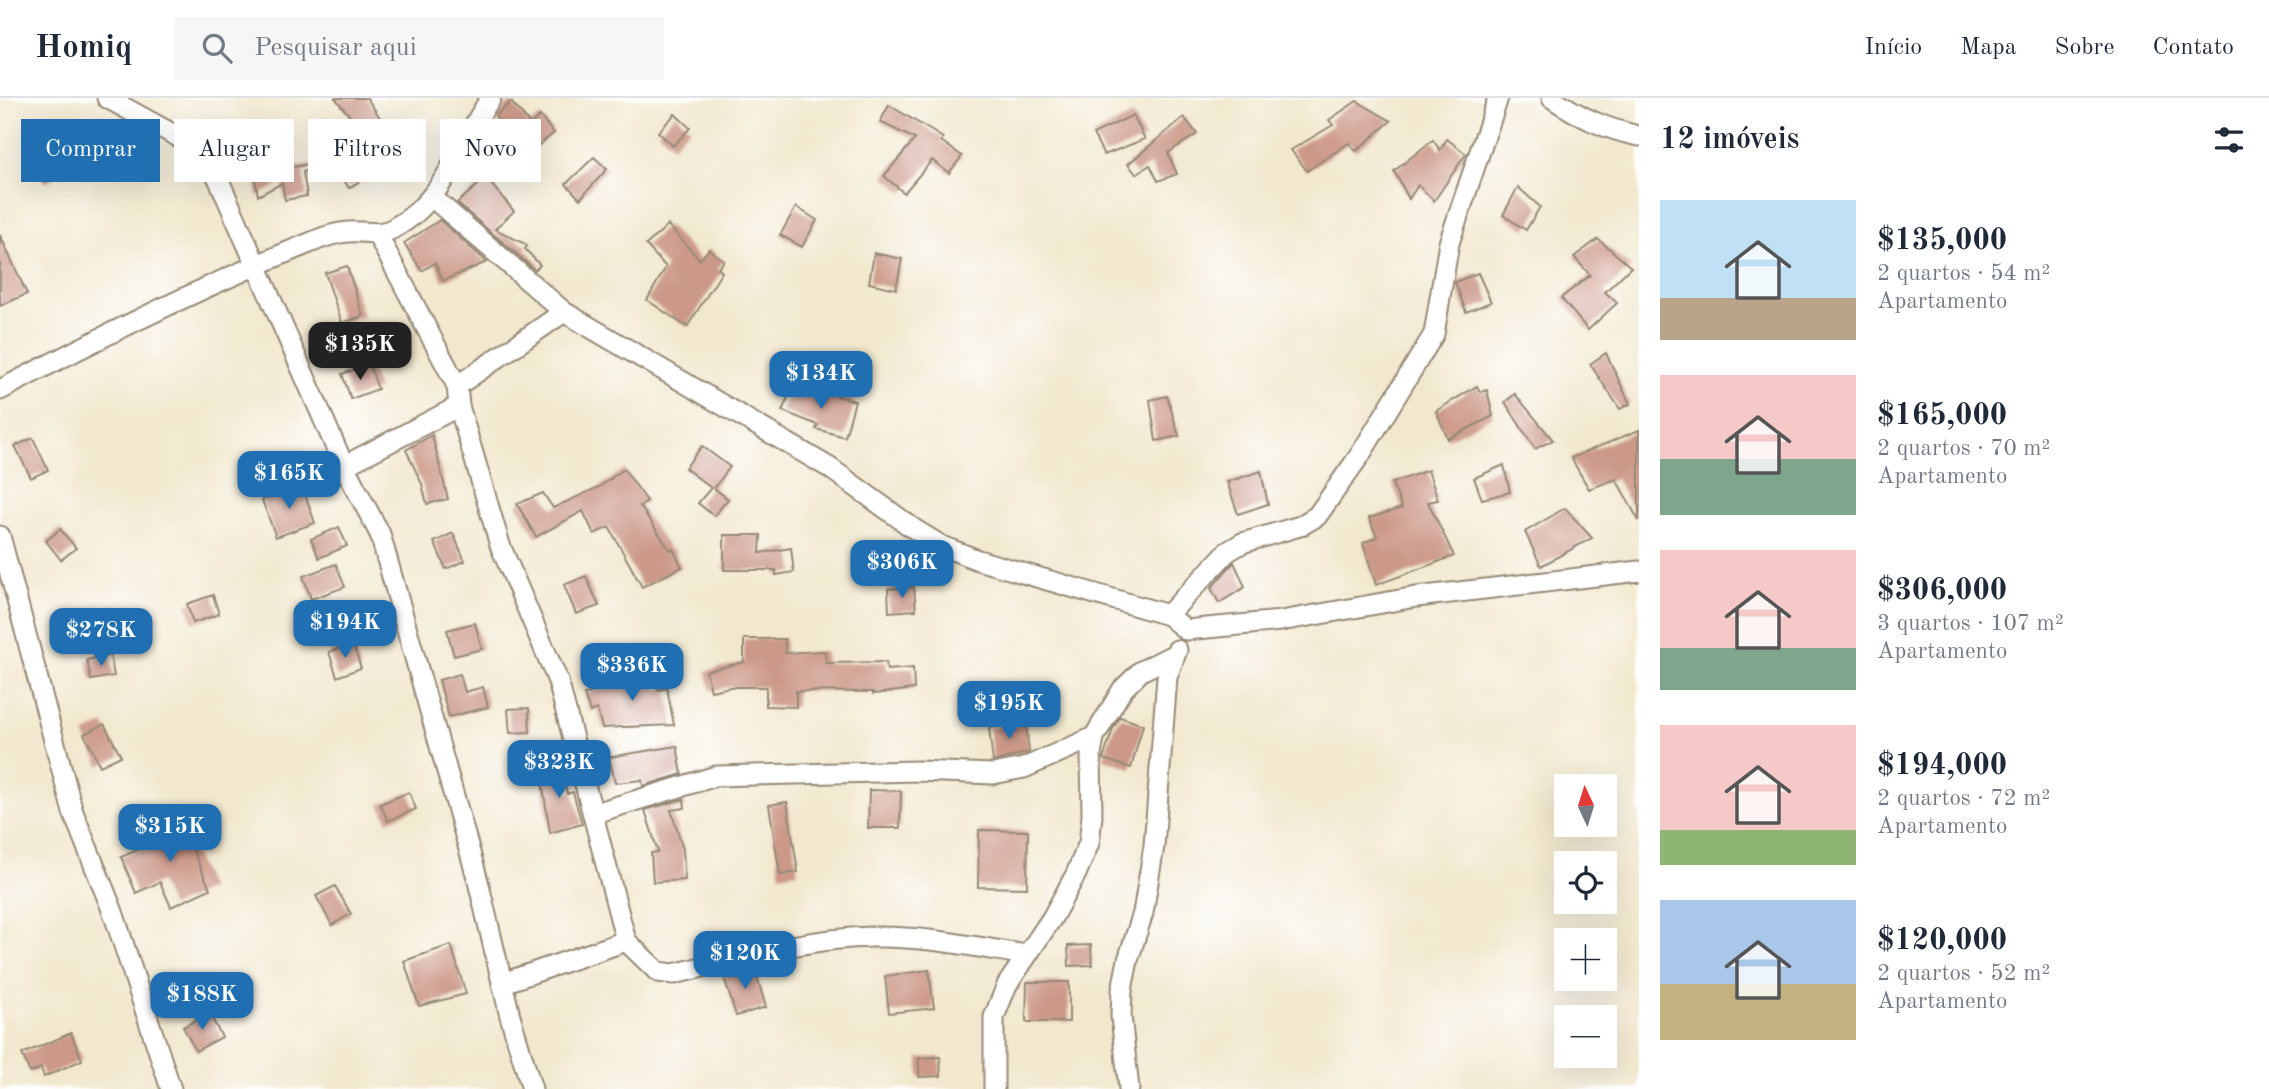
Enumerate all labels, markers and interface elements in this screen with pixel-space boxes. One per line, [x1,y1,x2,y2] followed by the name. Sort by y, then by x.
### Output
[174,17,664,80] search box
[198,29,236,67] icon: search
[35,32,132,65] text: Homiq
[254,35,417,61] text: Pesquisar aqui
[1865,36,1922,60] text: Início
[1960,36,2017,60] text: Mapa
[2055,36,2114,60] text: Sobre
[2152,36,2234,60] text: Contato
[21,119,160,182] chip: Comprar
[174,119,294,182] chip: Alugar
[308,119,426,182] chip: Filtros
[440,119,541,182] chip: Novo
[2210,121,2248,159] icon: filters
[1660,125,1799,155] text: 12 imóveis
[1877,226,2007,256] text: $135,000
[1716,228,1800,312] icon: home
[1877,262,2050,285] text: 2 quartos · 54 m²
[1877,290,2007,313] text: Apartamento
[311,322,409,382] pin: $135K
[324,333,396,356] text: $135K
[772,352,870,411] pin: $134K
[785,362,857,385] text: $134K
[1877,401,2007,431] text: $165,000
[1716,403,1800,487] icon: home
[1877,437,2050,460] text: 2 quartos · 70 m²
[240,452,338,511] pin: $165K
[253,462,325,485] text: $165K
[1877,465,2007,488] text: Apartamento
[853,540,951,600] pin: $306K
[866,551,938,574] text: $306K
[1877,576,2007,606] text: $306,000
[1716,578,1800,662] icon: home
[296,601,394,660] pin: $194K
[52,608,150,668] pin: $278K
[309,611,381,634] text: $194K
[1877,612,2064,635] text: 3 quartos · 107 m²
[65,619,137,642] text: $278K
[1877,640,2007,663] text: Apartamento
[583,644,681,703] pin: $336K
[596,654,668,677] text: $336K
[960,682,1058,741] pin: $195K
[973,692,1045,715] text: $195K
[510,740,608,800] pin: $323K
[523,751,595,774] text: $323K
[1877,751,2007,781] text: $194,000
[1716,753,1800,837] icon: home
[1554,774,1617,836] north arrow
[1554,774,1617,1068] map controls
[1877,787,2050,810] text: 2 quartos · 72 m²
[121,804,219,864] pin: $315K
[134,815,206,838] text: $315K
[1877,815,2007,838] text: Apartamento
[1554,851,1617,914] button: locate
[1877,926,2007,956] text: $120,000
[1554,928,1617,991] button: +
[1716,928,1800,1012] icon: home
[696,932,794,991] pin: $120K
[709,942,781,965] text: $120K
[1877,962,2050,985] text: 2 quartos · 52 m²
[153,972,251,1032] pin: $188K
[166,983,238,1006] text: $188K
[1877,990,2007,1013] text: Apartamento
[1554,1005,1617,1068] button: −

